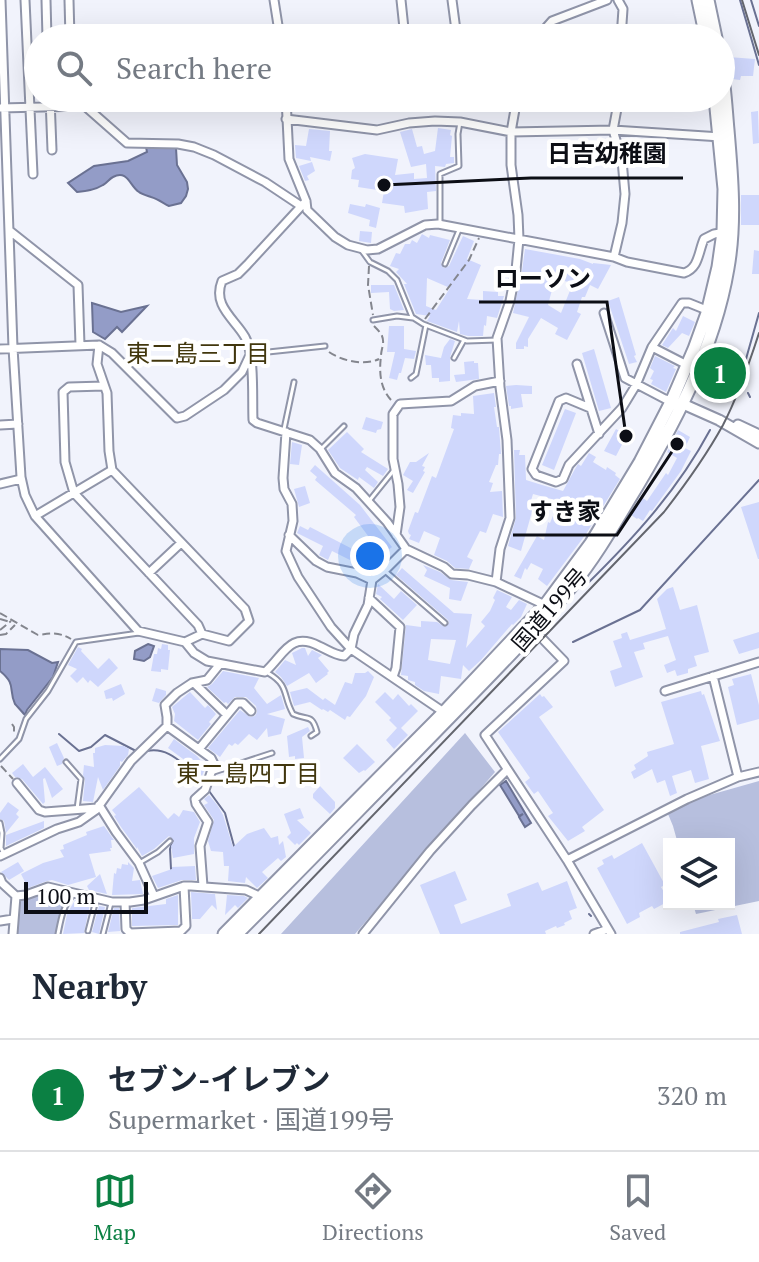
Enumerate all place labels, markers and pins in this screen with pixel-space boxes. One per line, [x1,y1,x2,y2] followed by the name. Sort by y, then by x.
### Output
[531,130,683,178] callout: 日吉幼稚園
[479,254,607,302] callout: ローソン
[694,343,746,403] pin: 1
[513,487,617,535] callout: すき家

